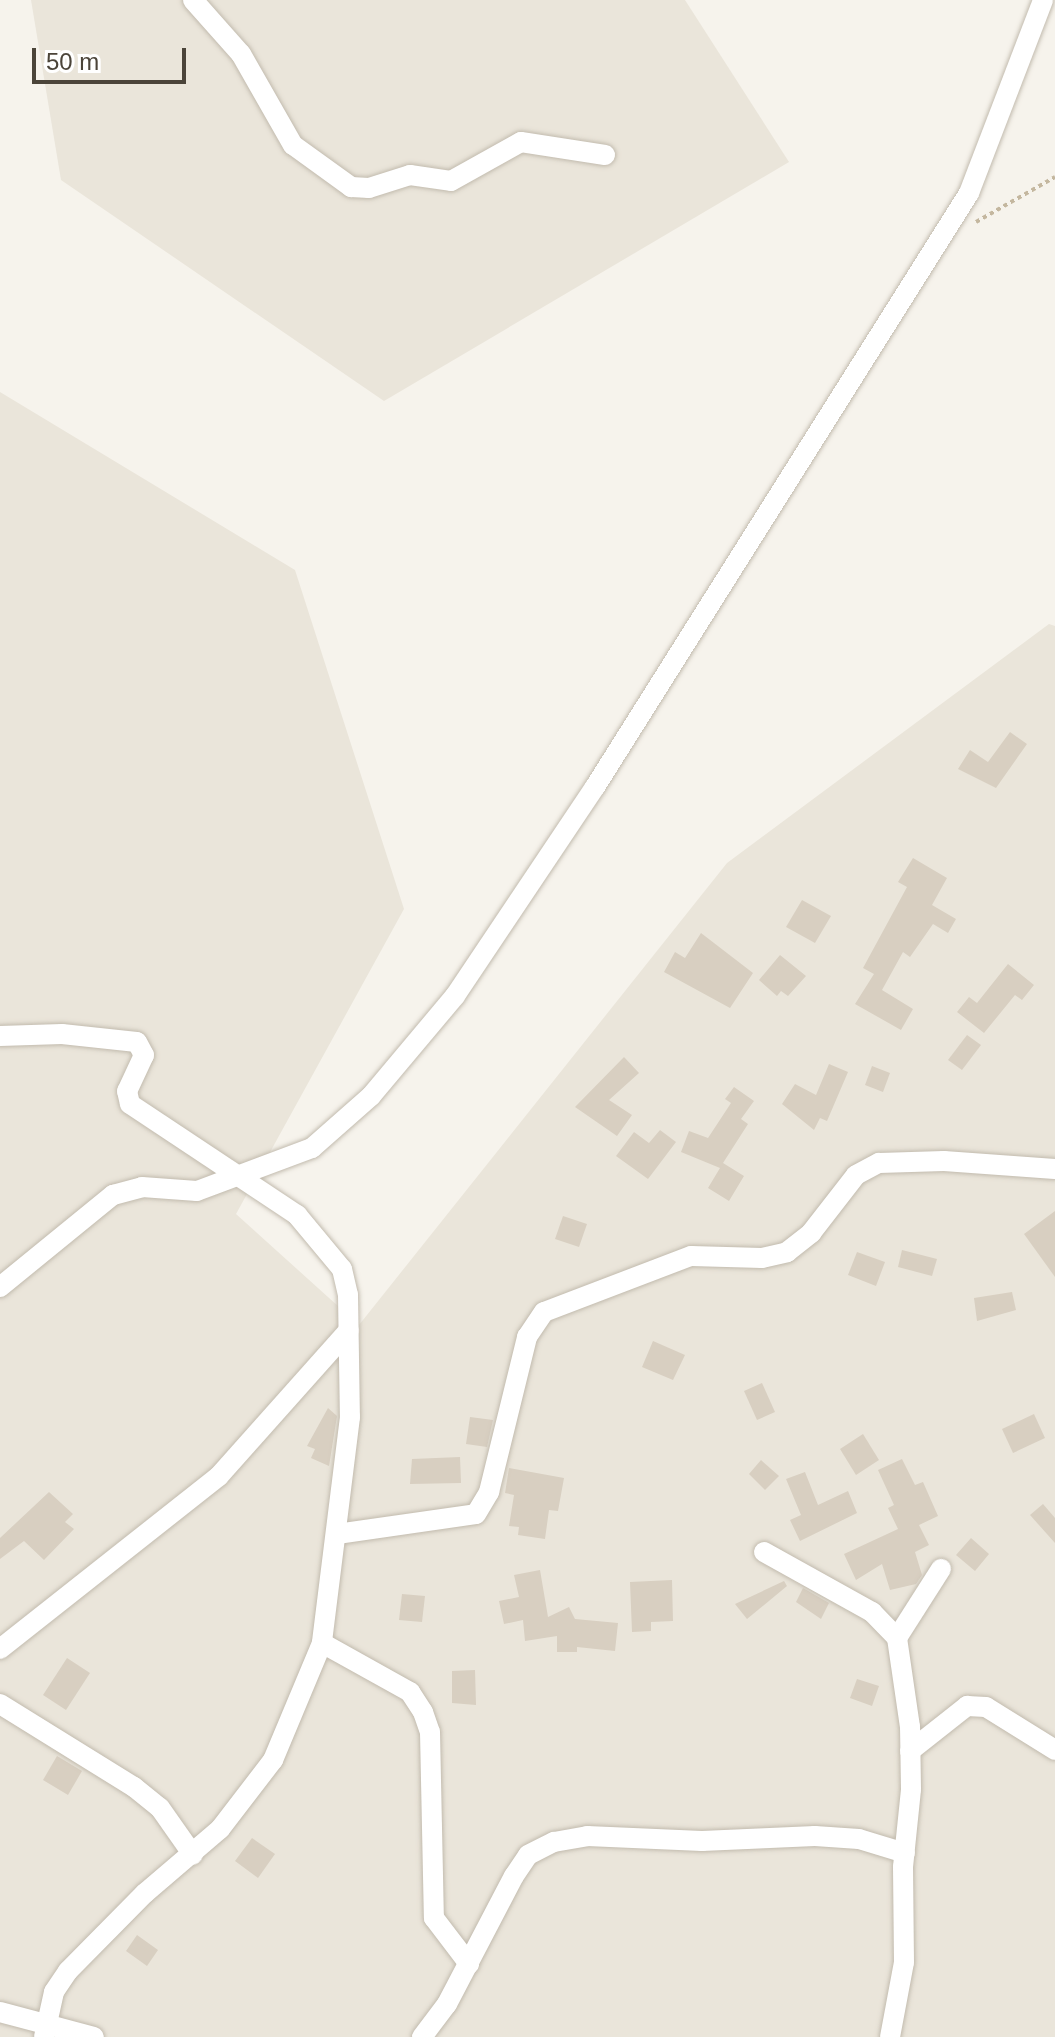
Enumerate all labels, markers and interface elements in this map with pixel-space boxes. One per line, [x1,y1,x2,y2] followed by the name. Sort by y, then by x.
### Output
[36,32,190,82] scale bar
[46,48,99,75] text: 50 m

